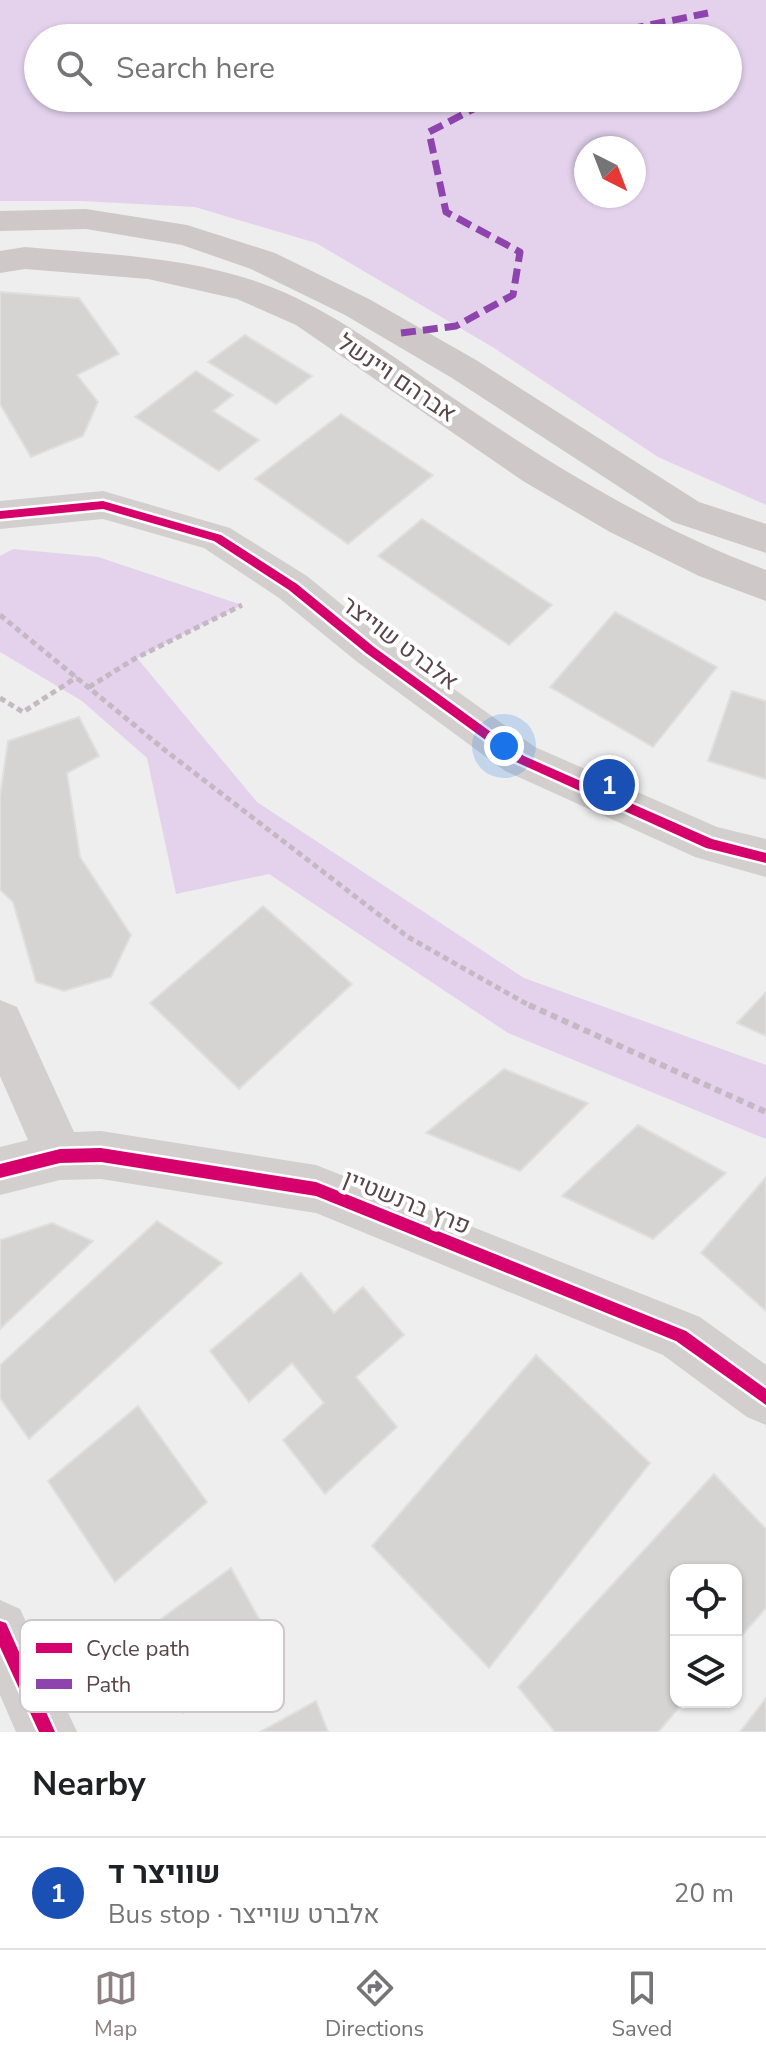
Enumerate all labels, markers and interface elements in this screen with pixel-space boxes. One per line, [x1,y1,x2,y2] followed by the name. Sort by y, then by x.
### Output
[24,24,742,112] search box
[52,46,96,90] icon: search
[116,48,275,89] text: Search here
[574,136,646,208] north arrow
[331,326,463,430] street label: אברהם ויינשל
[335,589,465,697] street label: אלברט שוייצר
[484,726,524,766] your location
[583,755,635,815] pin: 1
[339,1162,475,1242] street label: פרץ ברנשטיין
[670,1564,742,1708] map controls
[670,1564,742,1636] button: locate
[20,1620,284,1712] legend
[86,1634,190,1664] text: Cycle path
[670,1636,742,1708] button: layers
[86,1670,131,1700] text: Path
[32,1761,146,1807] text: Nearby
[108,1853,221,1894] text: שוויצר ד
[50,1876,66,1911] text: 1
[674,1876,734,1911] text: 20 m
[108,1897,380,1932] text: Bus stop · אלברט שוייצר
[94,1966,138,2044] tab: Map
[325,1966,424,2044] tab: Directions
[612,1966,672,2044] tab: Saved

